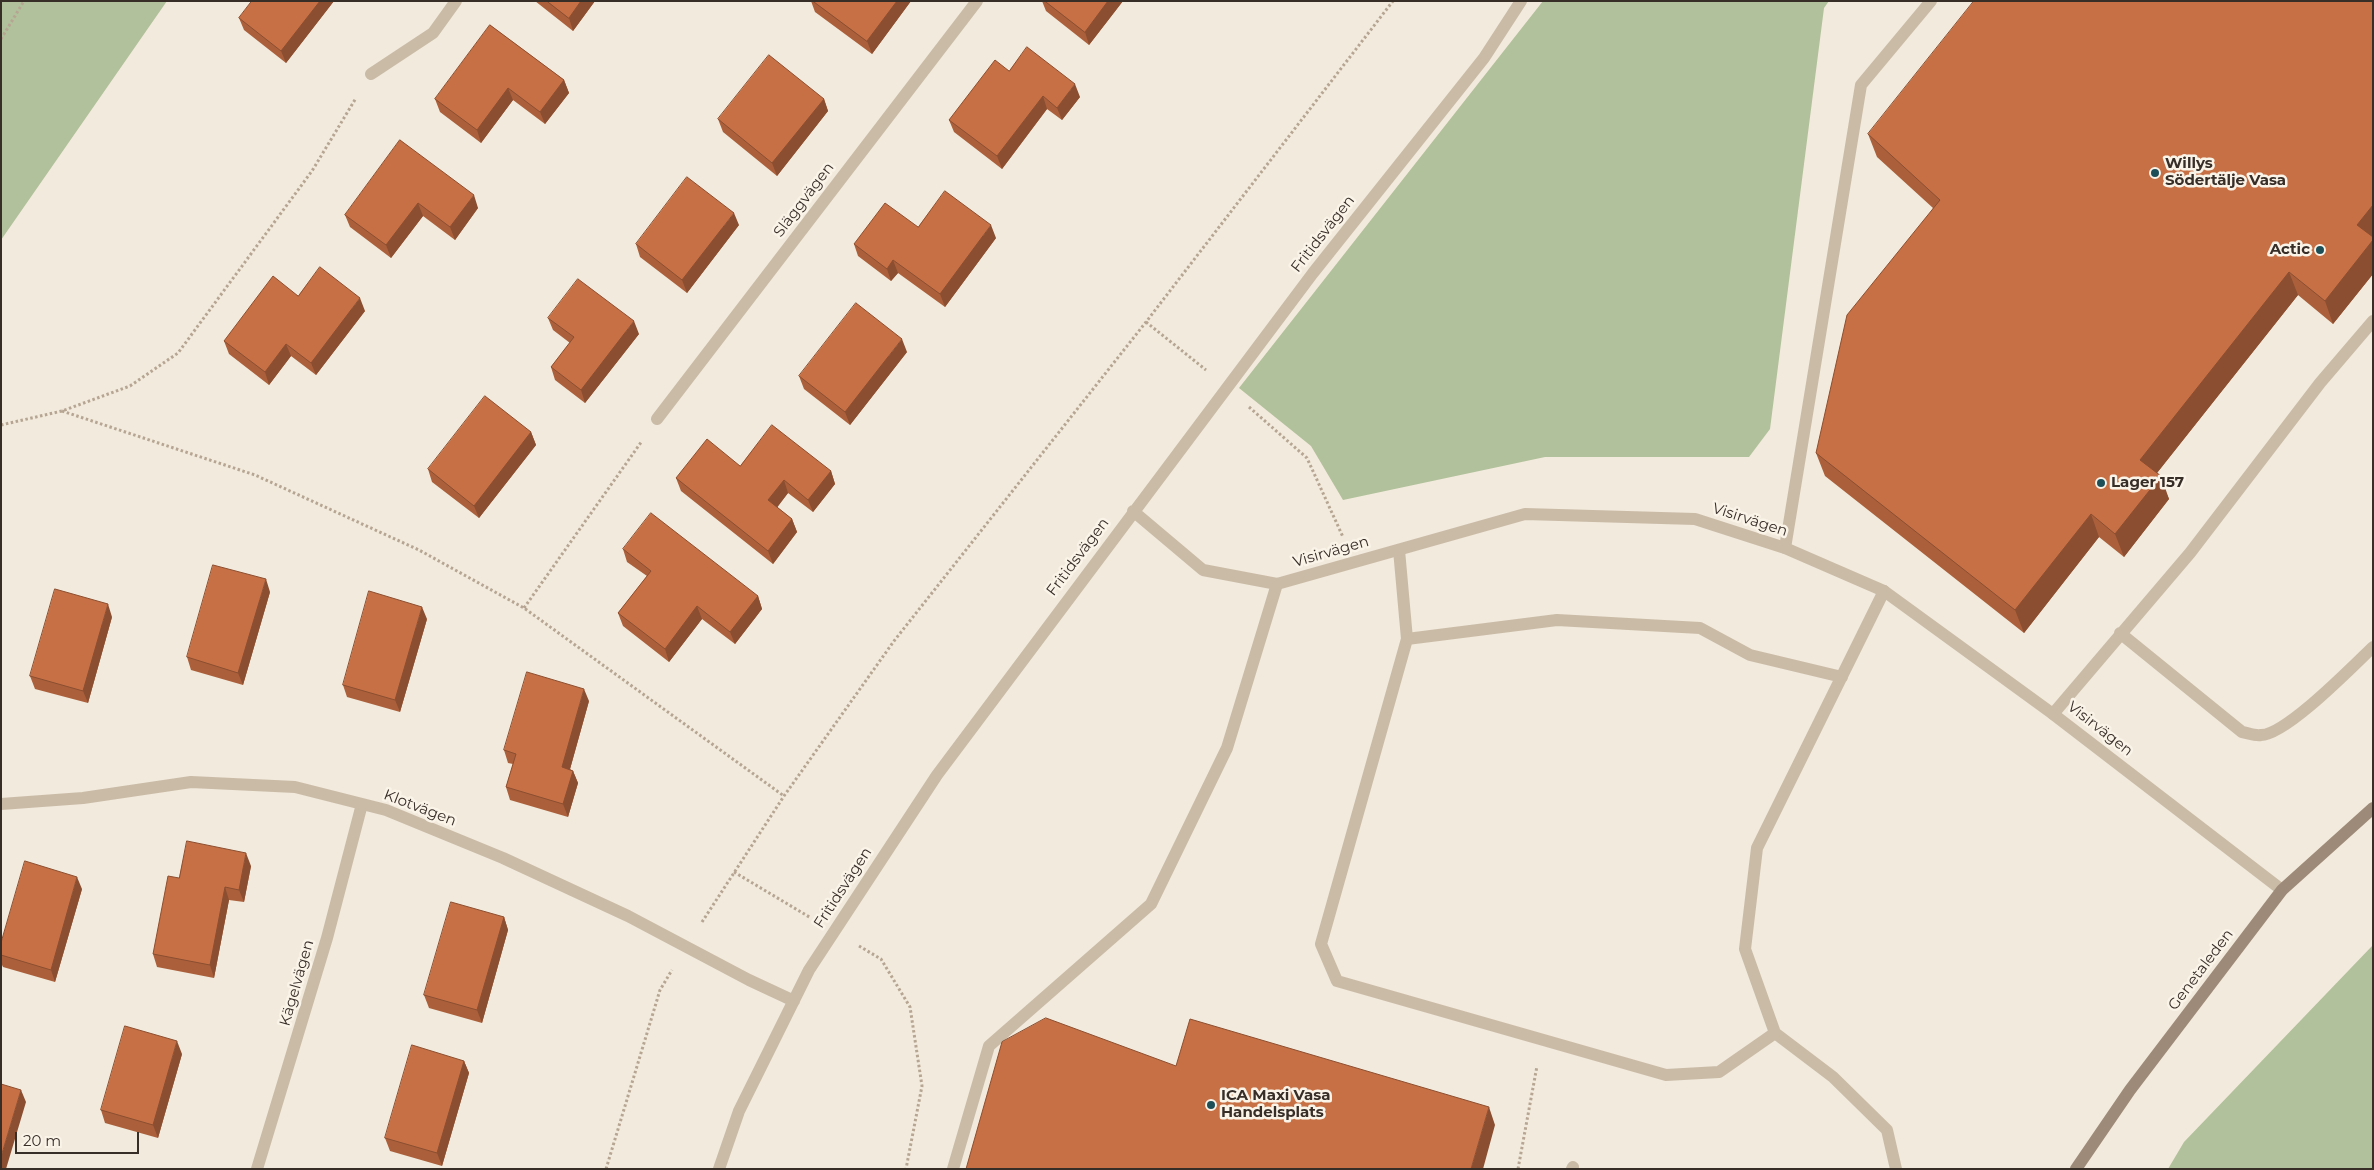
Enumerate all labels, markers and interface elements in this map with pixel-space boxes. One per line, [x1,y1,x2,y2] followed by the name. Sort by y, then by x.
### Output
[2165,155,2286,190] place label: Willys Södertälje Vasa
[770,159,838,241] street label: Släggvägen
[2149,167,2161,179] marker: Willys Södertälje Vasa
[1287,192,1359,276] street label: Fritidsvägen
[2270,241,2310,259] place label: Actic
[2314,244,2326,256] marker: Actic
[2111,474,2184,492] place label: Lager 157
[2095,477,2107,489] marker: Lager 157
[1710,499,1790,541] street label: Visirvägen
[1043,515,1113,599] street label: Fritidsvägen
[1291,533,1371,571] street label: Visirvägen
[2064,698,2136,760] street label: Visirvägen
[381,786,459,830] street label: Klotvägen
[810,844,876,932] street label: Fritidsvägen
[2165,926,2237,1014] street label: Genetaleden
[276,938,318,1028] street label: Kägelvägen
[1221,1087,1330,1122] place label: ICA Maxi Vasa Handelsplats
[1205,1099,1217,1111] marker: ICA Maxi Vasa Handelsplats
[18,1122,141,1154] scale bar
[23,1131,61,1150] text: 20 m

